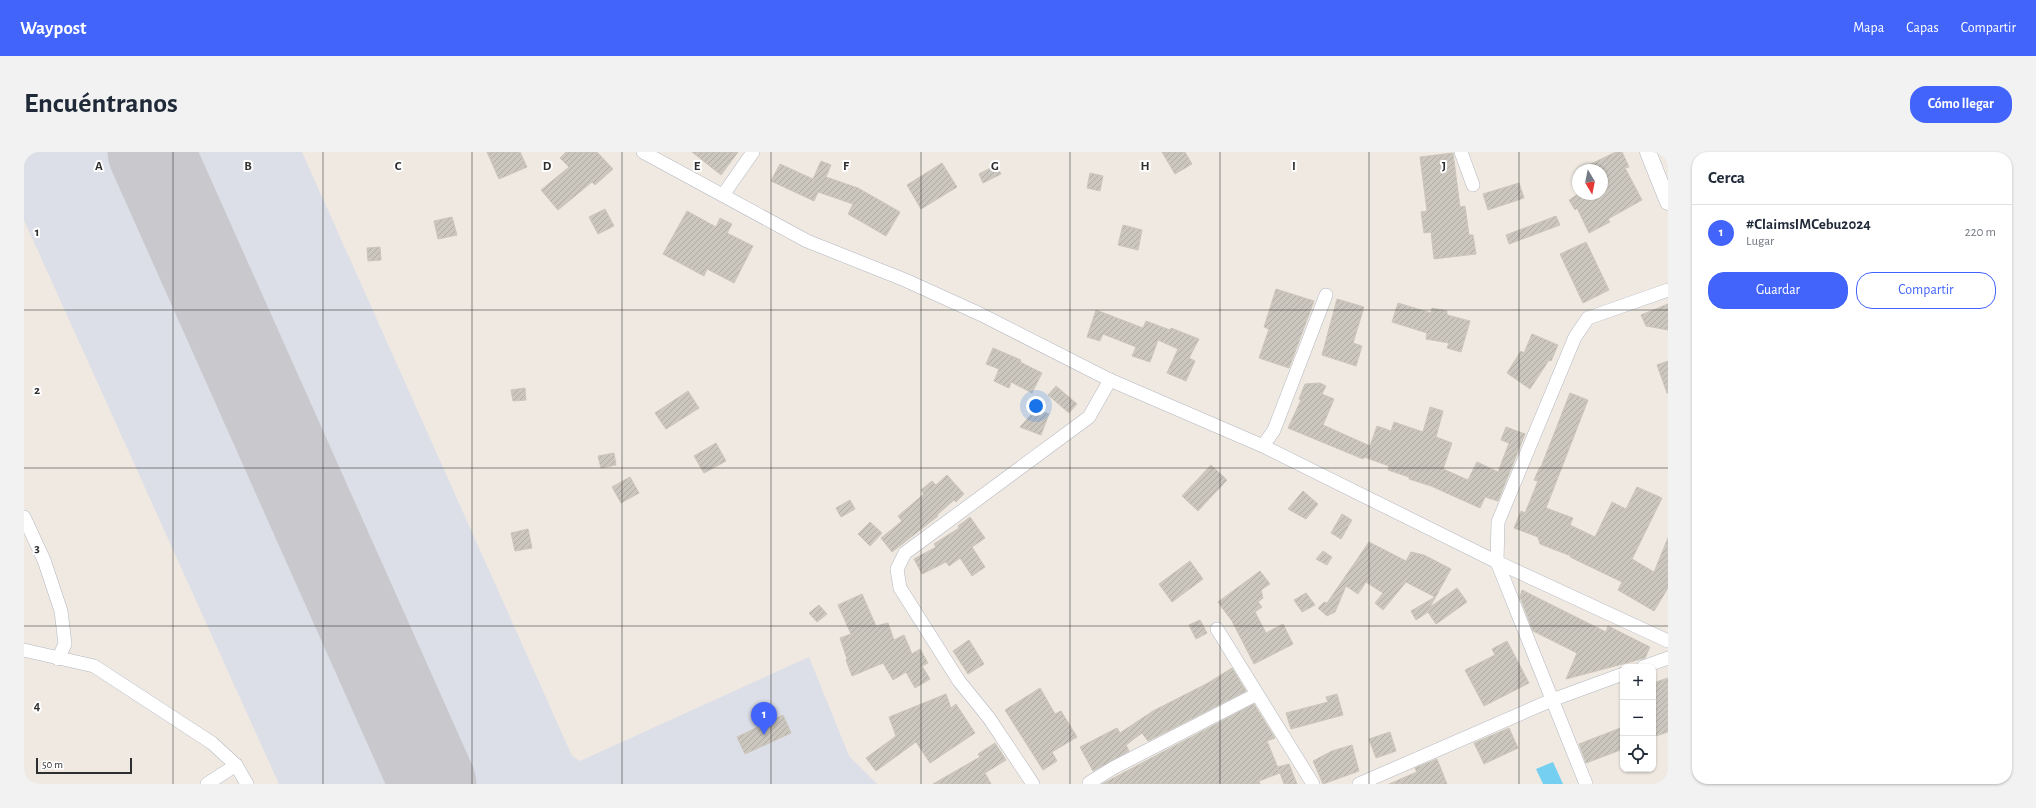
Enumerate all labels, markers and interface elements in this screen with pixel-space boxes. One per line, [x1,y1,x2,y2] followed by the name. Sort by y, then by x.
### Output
[20,19,87,38] text: Waypost
[1853,21,1884,35] text: Mapa
[1906,21,1939,35] text: Capas
[1961,21,2016,35] text: Compartir
[1910,86,2012,123] button: Cómo llegar
[24,90,178,118] text: Encuéntranos
[95,160,103,173] text: A
[244,160,252,173] text: B
[395,160,402,173] text: C
[543,160,552,173] text: D
[694,160,701,173] text: E
[843,160,850,173] text: F
[991,160,999,173] text: G
[1140,160,1150,173] text: H
[1292,160,1296,173] text: I
[1442,160,1446,173] text: J
[1572,164,1608,200] north arrow
[1708,169,1745,186] text: Cerca
[1746,217,1871,232] text: #ClaimsIMCebu2024
[35,226,39,239] text: 1
[1719,226,1723,239] text: 1
[1965,226,1996,239] text: 220 m
[1746,235,1774,248] text: Lugar
[1708,272,1848,309] button: Guardar
[1856,272,1996,309] button: Compartir
[34,384,40,397] text: 2
[1026,396,1046,416] your location
[34,542,40,555] text: 3
[1620,664,1656,772] map controls
[1620,664,1656,700] button: +
[34,700,41,713] text: 4
[1620,700,1656,736] button: −
[751,702,777,735] pin: 1
[1620,736,1656,772] button: locate
[36,756,132,775] scale bar
[42,759,63,770] text: 50 m

